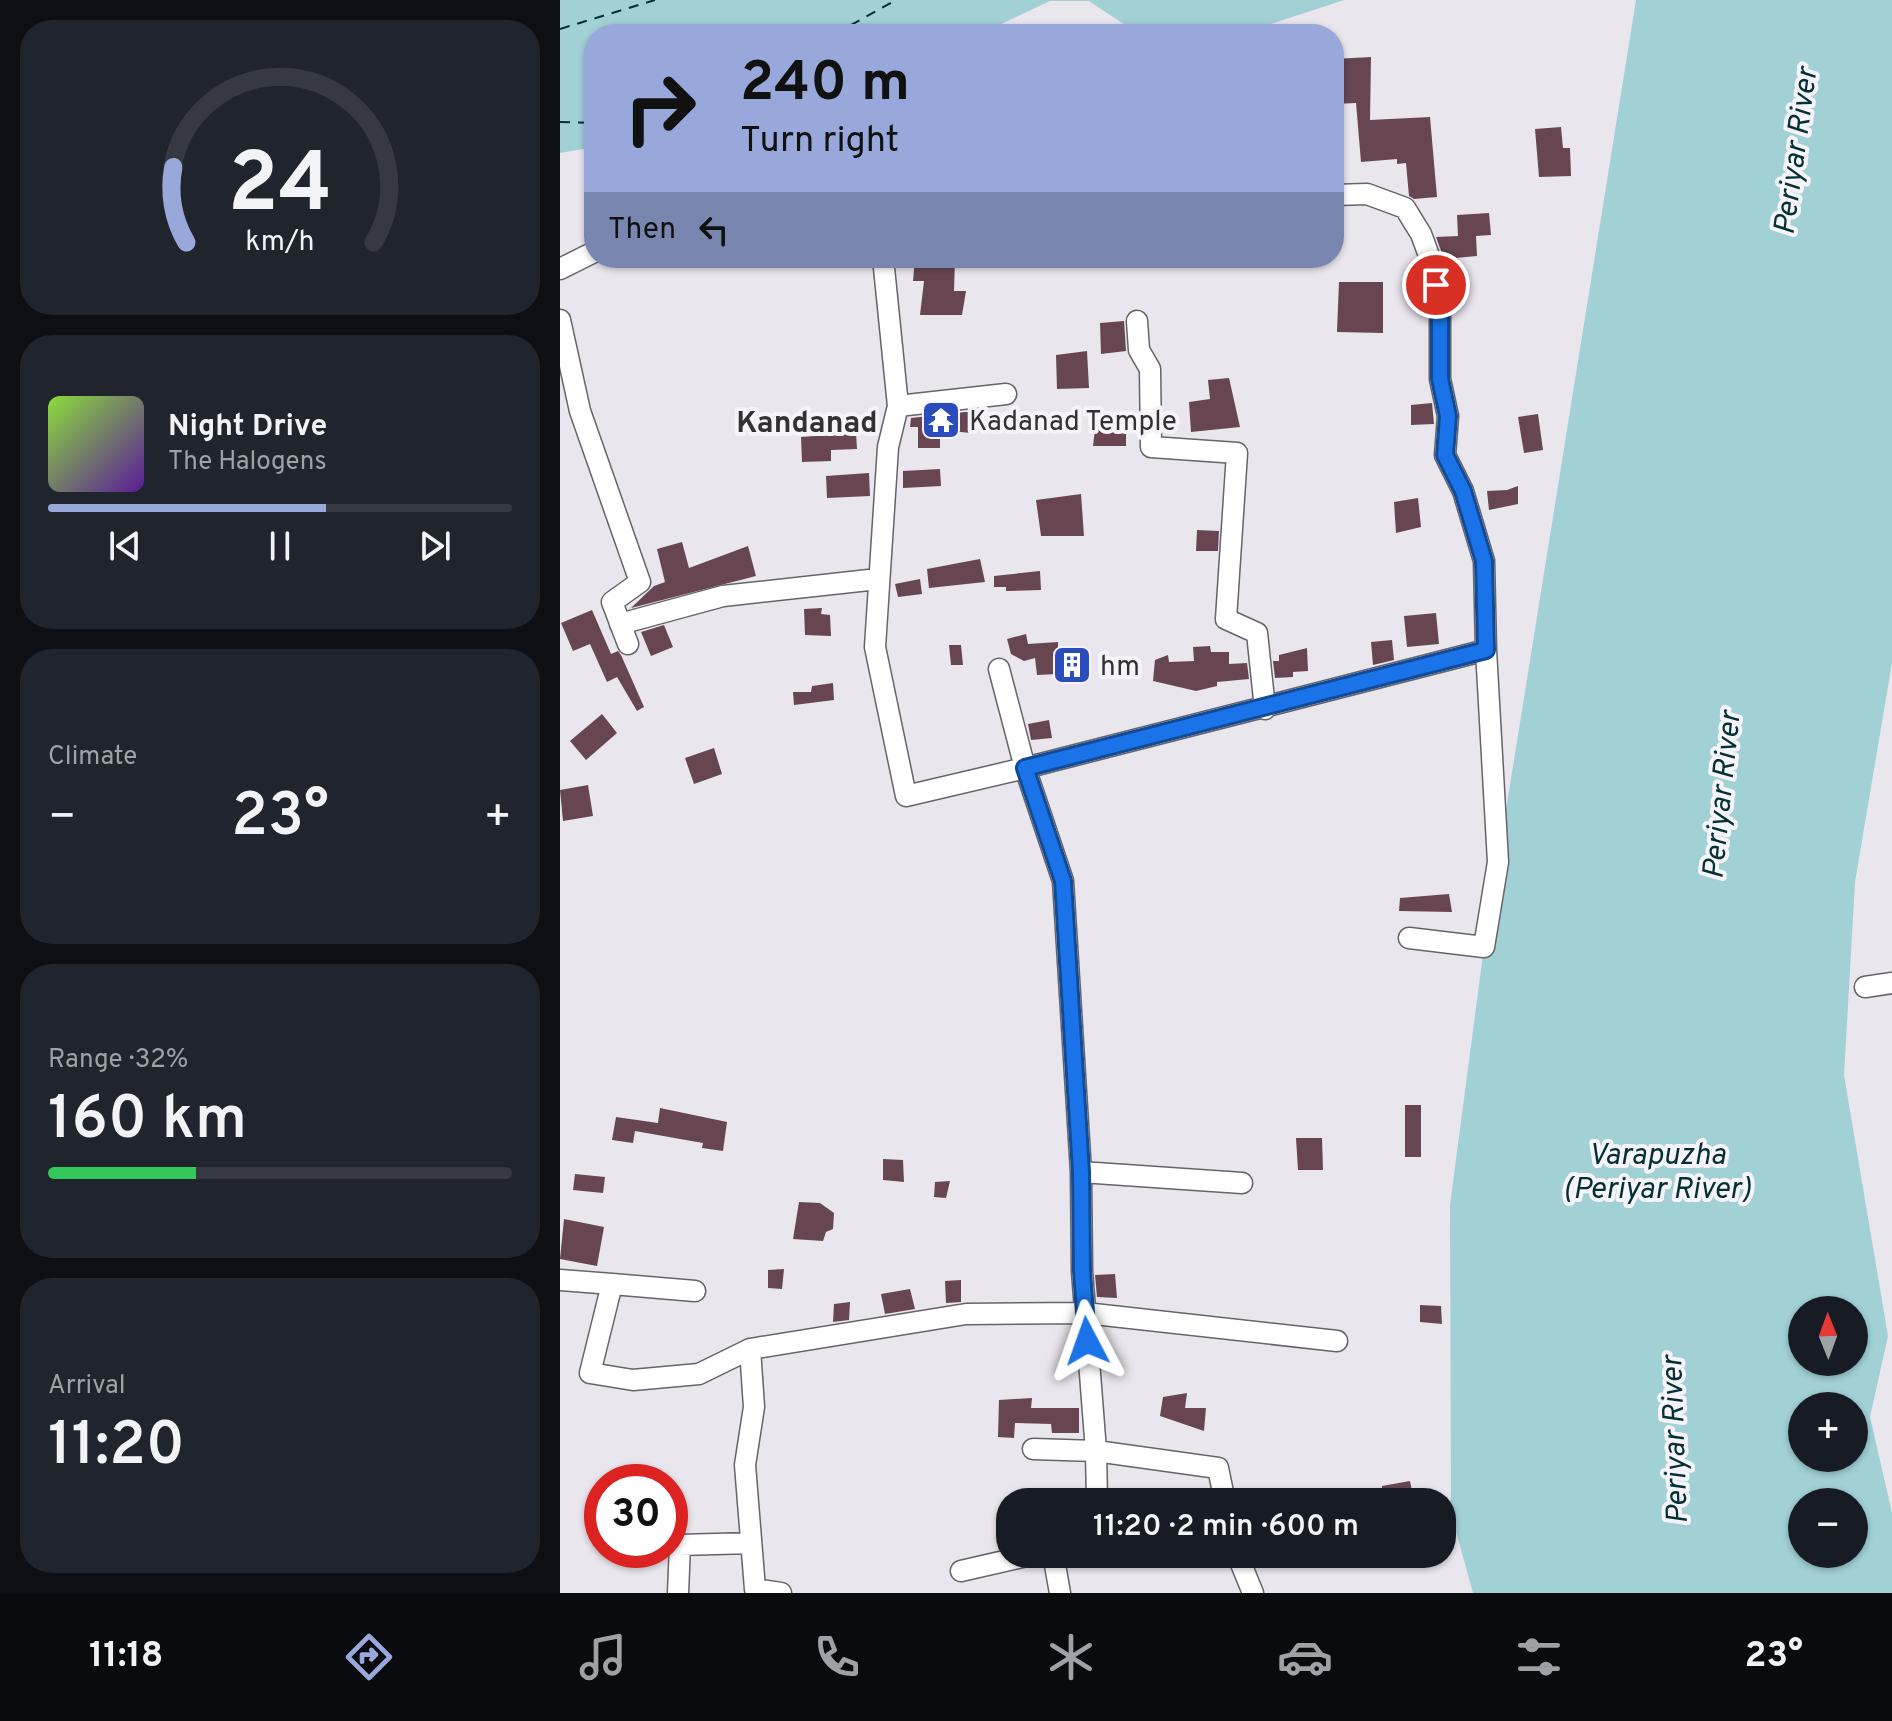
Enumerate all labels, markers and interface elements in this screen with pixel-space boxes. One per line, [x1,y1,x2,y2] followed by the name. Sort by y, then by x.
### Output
[740,50,910,120] text: 240 m
[608,56,712,160] icon: right
[1767,63,1828,237] water label: Periyar River
[740,119,899,165] text: Turn right
[228,136,332,241] text: 24
[692,208,736,252] icon: left
[608,212,676,249] text: Then
[245,225,315,261] text: km/h
[1402,251,1470,319] pin
[1414,263,1458,307] icon: arrive
[920,399,962,441] temple icon: Kadanad Temple
[969,405,1177,441] place label: Kadanad Temple
[736,406,878,443] district label: Kandanad
[168,409,327,446] text: Night Drive
[168,446,327,479] text: The Halogens
[103,524,147,568] icon: previous
[258,524,302,568] icon: pause
[413,524,457,568] icon: next
[1051,644,1093,686] building icon: hm
[1100,650,1140,686] place label: hm
[1696,707,1751,881] water label: Periyar River
[48,741,137,774] text: Climate
[231,781,329,857] text: 23°
[48,791,76,847] text: −
[484,791,512,847] text: +
[48,1044,188,1077] text: Range · 32%
[48,1084,247,1160] text: 160 km
[1563,1138,1751,1209] water label: Varapuzha (Periyar River)
[1788,1296,1868,1376] north arrow
[1788,1296,1868,1568] map controls
[1045,1299,1129,1383] position arrow
[1655,1353,1698,1525] water label: Periyar River
[48,1370,126,1403] text: Arrival
[1788,1392,1868,1472] button: +
[48,1410,185,1486] text: 11:20
[584,1464,688,1568] speed limit sign: 30
[1788,1488,1868,1568] button: −
[1093,1509,1359,1546] text: 11:20 · 2 min · 600 m
[341,1629,397,1685] icon: directions
[575,1629,631,1685] icon: music
[809,1629,865,1685] icon: phone
[1043,1629,1099,1685] icon: climate
[1277,1629,1333,1685] icon: car
[1511,1629,1567,1685] icon: filters
[89,1634,164,1680] text: 11:18
[1744,1634,1803,1680] text: 23°

